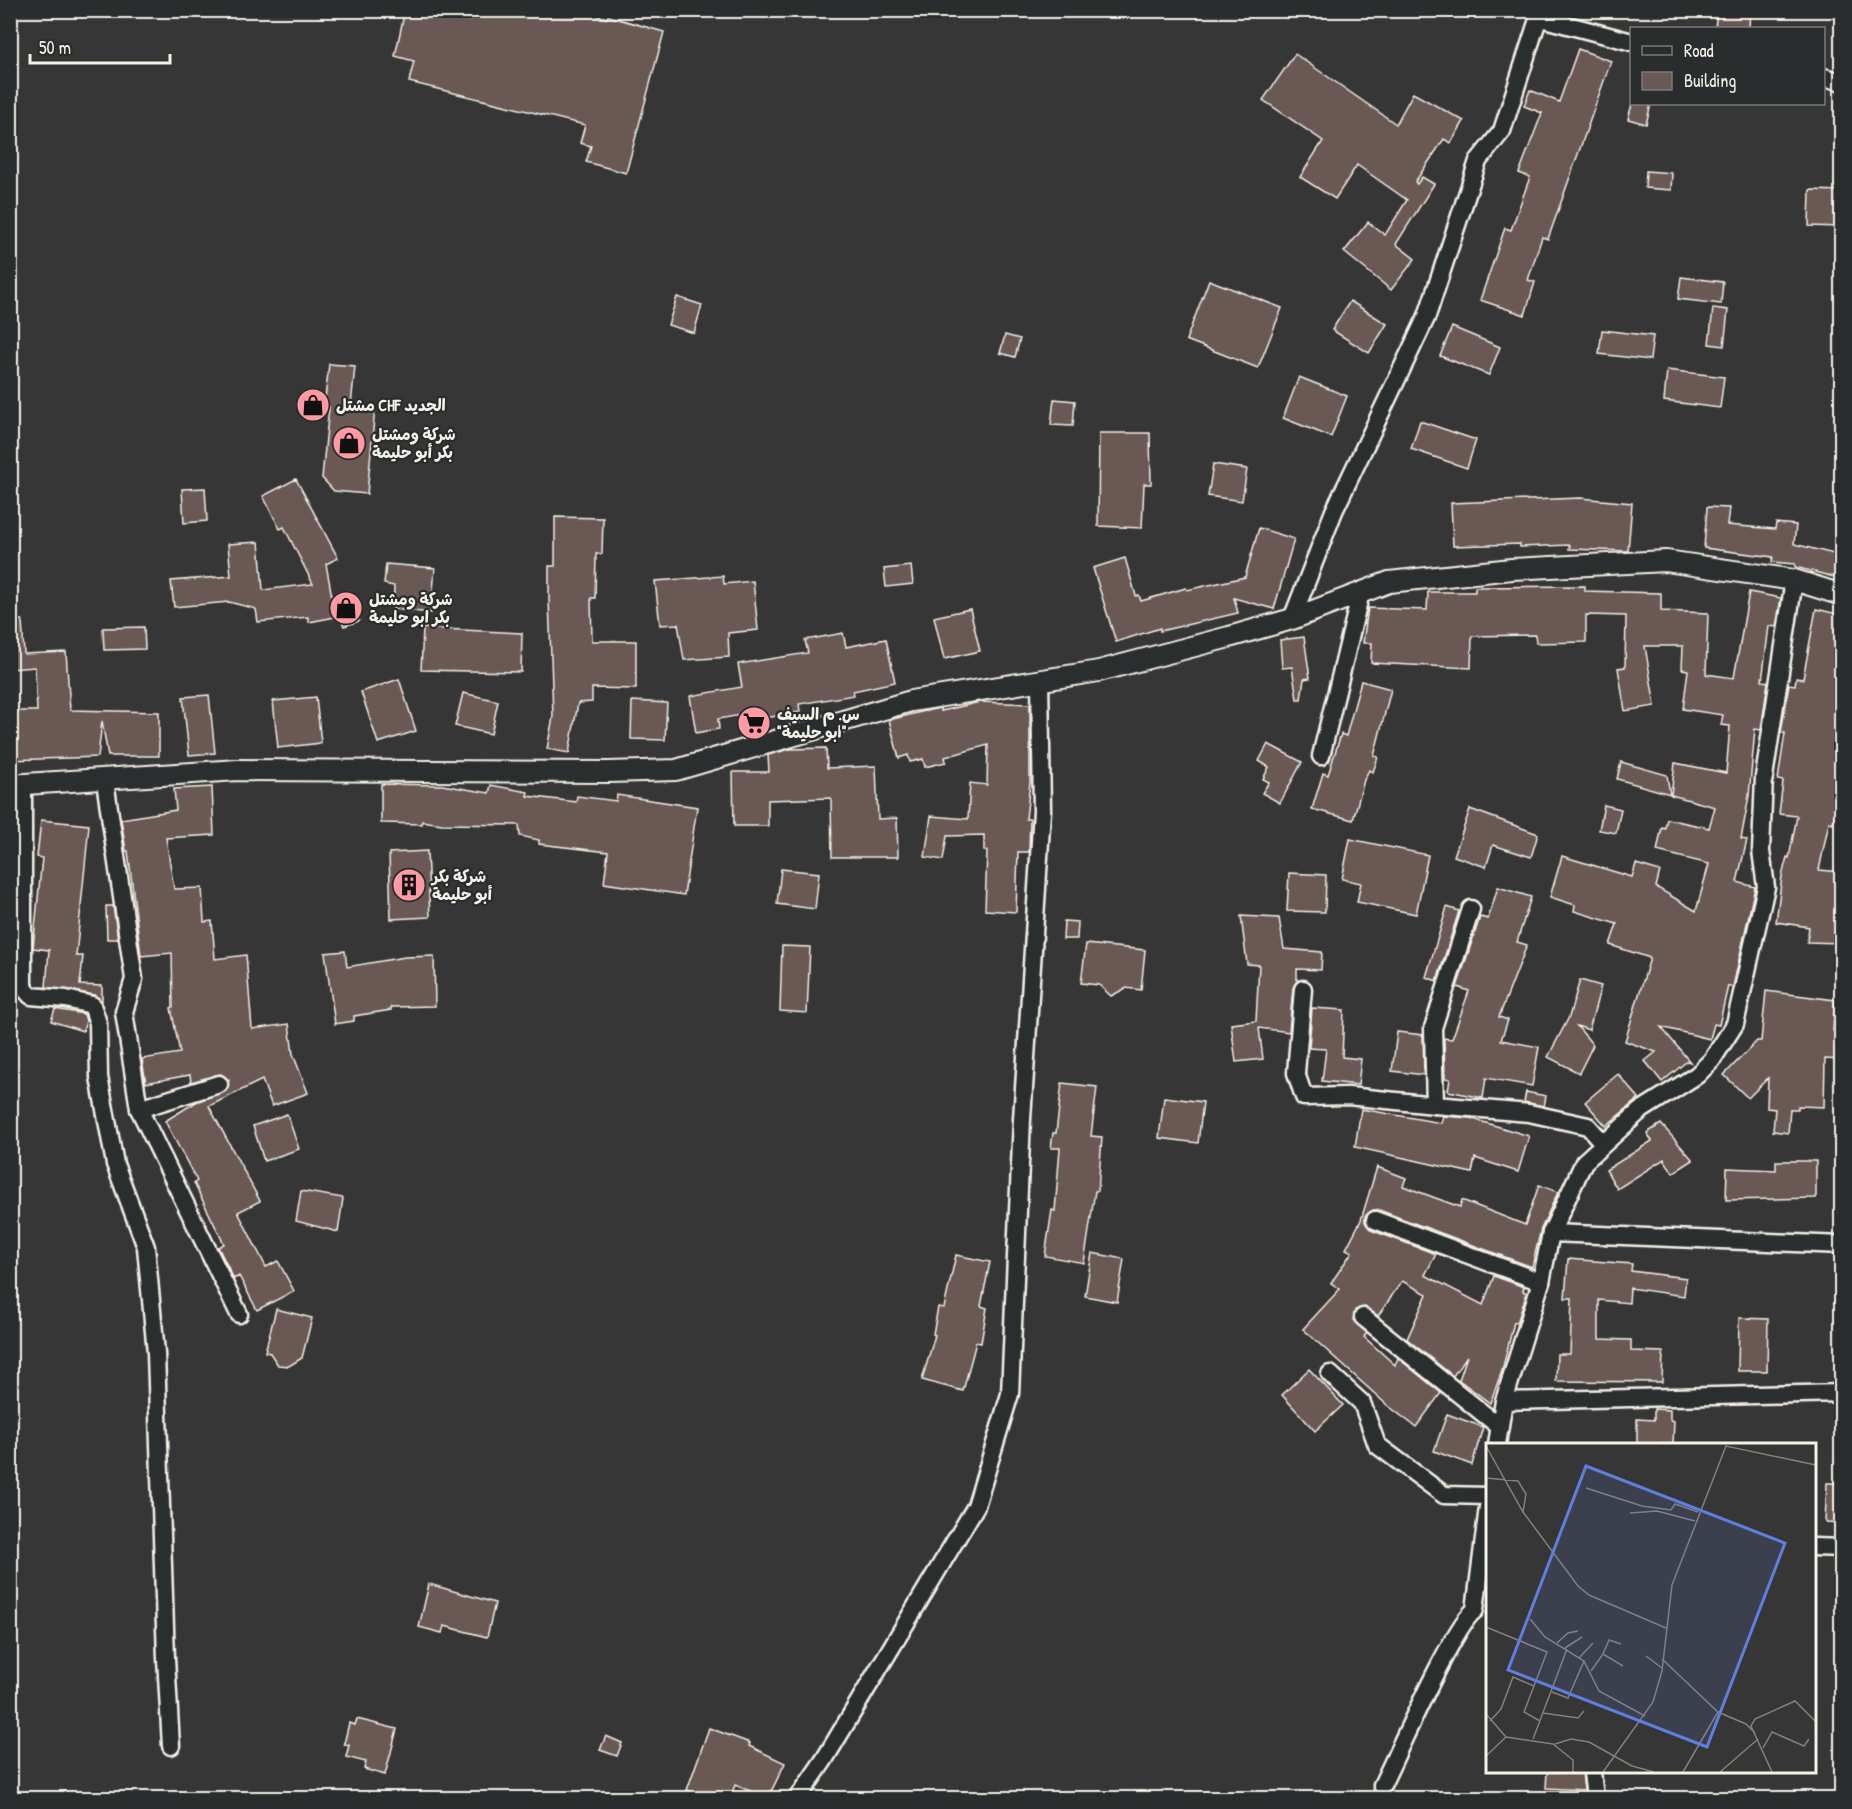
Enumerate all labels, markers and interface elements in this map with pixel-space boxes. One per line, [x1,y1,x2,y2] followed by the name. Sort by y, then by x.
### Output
[30,27,170,65] scale bar
[1630,27,1825,105] legend
[39,35,71,60] text: 50 m
[1684,38,1714,63] text: Road
[1684,68,1736,93] text: Building
[295,387,331,423] shop icon: مشتل CHF الجديد
[336,394,446,416] place label: مشتل CHF الجديد
[372,423,456,463] place label: شركة ومشتل بكر أبو حليمة
[331,425,367,461] shop icon: شركة ومشتل بكر أبو حليمة
[369,588,453,628] place label: شركة ومشتل بكر ابو حليمة
[328,590,364,626] shop icon: شركة ومشتل بكر ابو حليمة
[777,703,860,743] place label: س. م السيف "ابو حليمة"
[736,705,772,741] supermarket icon: س. م السيف "ابو حليمة"
[430,865,493,905] place label: شركة بكر أبو حليمة
[391,867,427,903] building icon: شركة بكر أبو حليمة
[1486,1443,1816,1773] inset map

